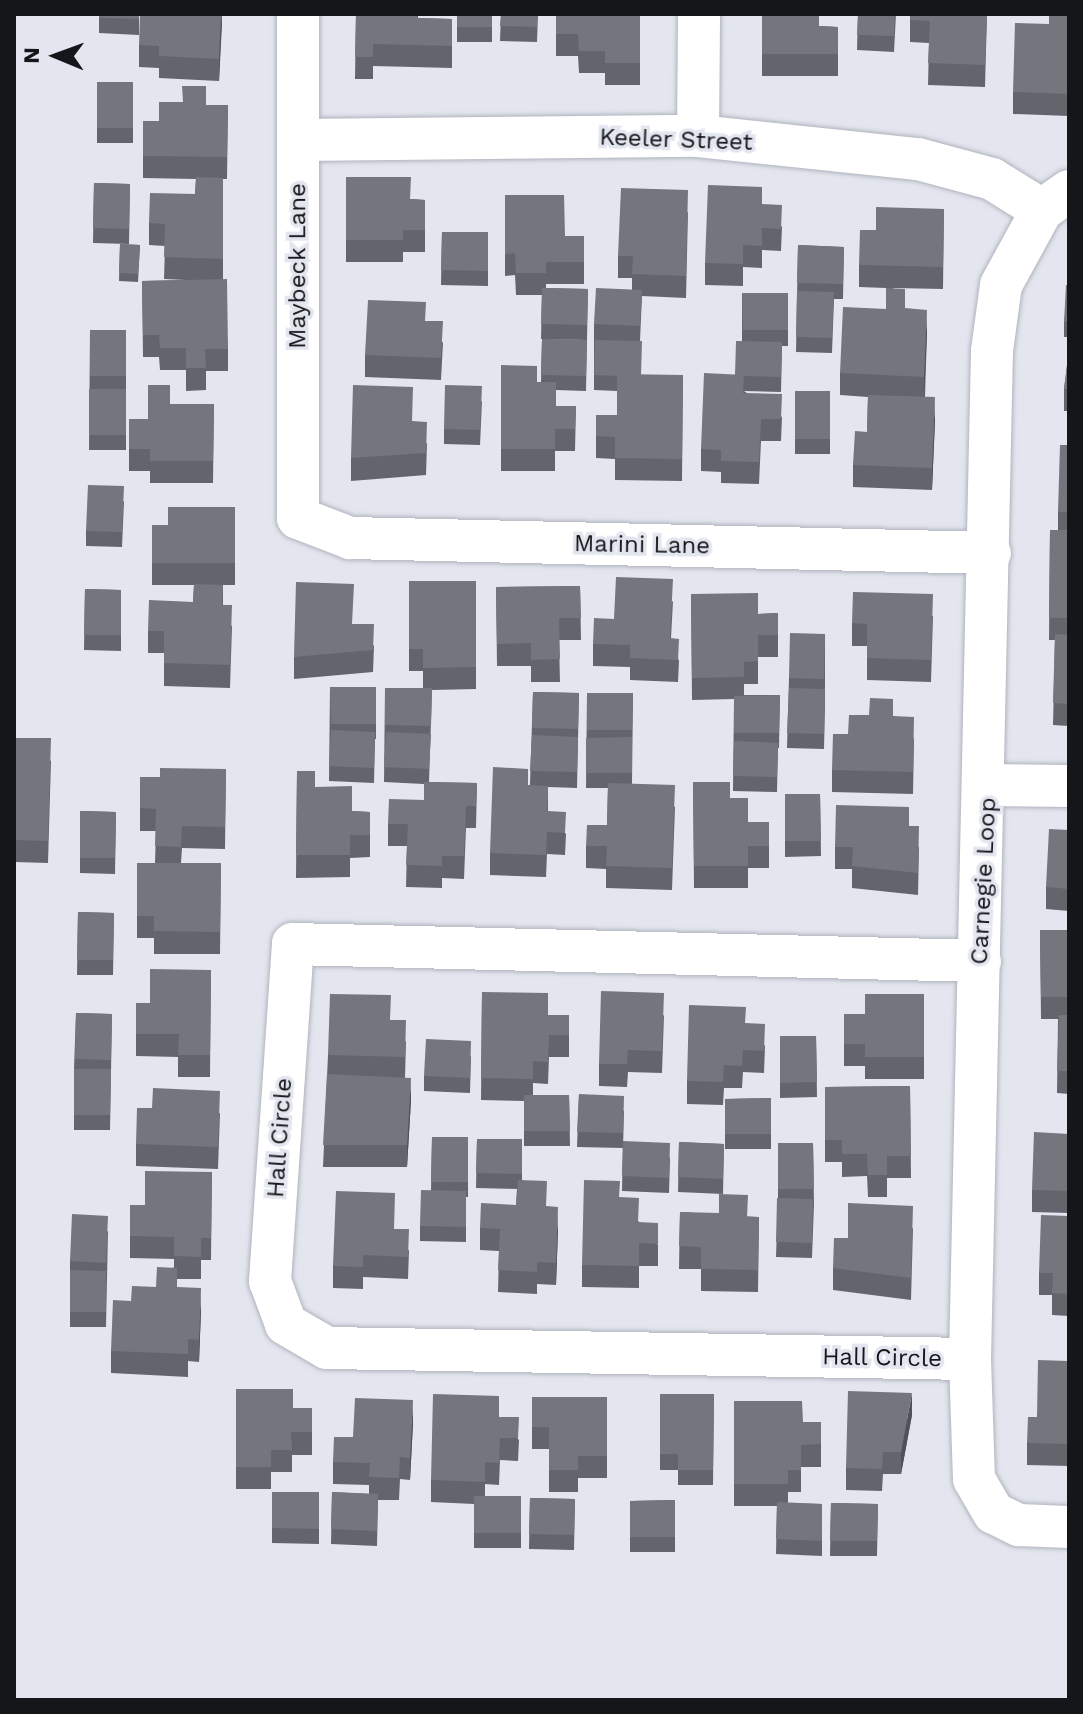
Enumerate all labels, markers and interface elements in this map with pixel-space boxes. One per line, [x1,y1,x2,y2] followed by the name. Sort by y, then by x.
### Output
[16,16,96,96] north arrow
[19,47,44,64] text: N
[599,123,753,157] street label: Keeler Street
[284,183,312,349] street label: Maybeck Lane
[574,529,710,561] street label: Marini Lane
[965,797,1003,965] street label: Carnegie Loop
[261,1077,299,1199] street label: Hall Circle
[821,1343,943,1373] street label: Hall Circle

